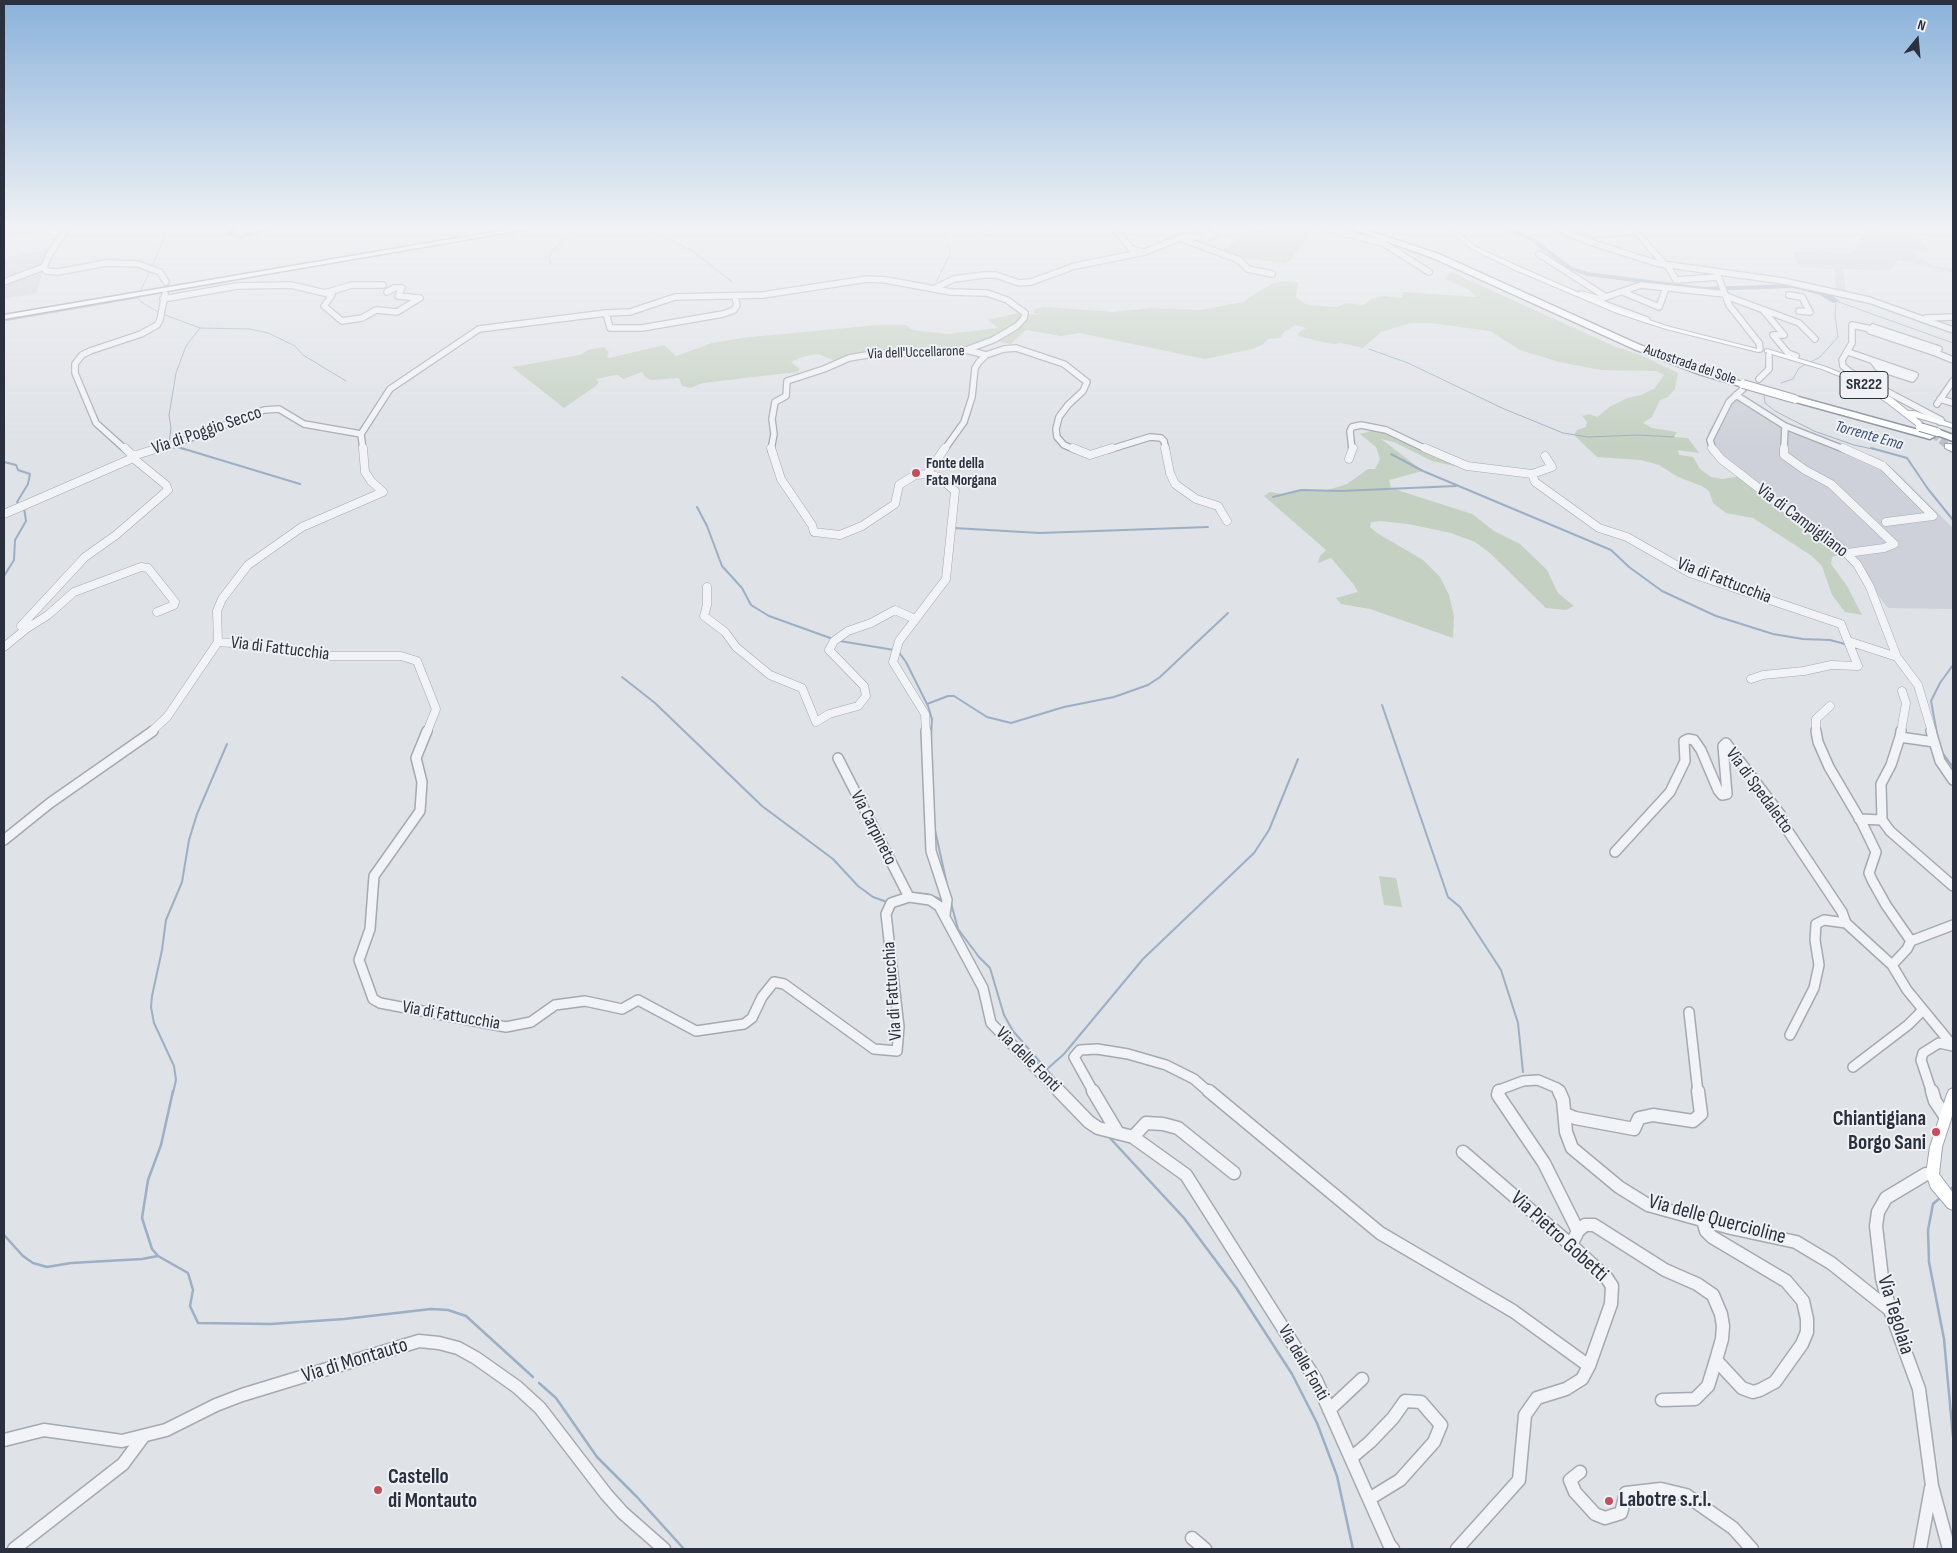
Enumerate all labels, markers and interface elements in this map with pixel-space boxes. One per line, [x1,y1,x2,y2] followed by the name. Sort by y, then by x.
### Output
[1892,15,1942,65] north arrow
[1915,16,1928,34] text: N
[1641,341,1739,389] street label: Autostrada del Sole
[867,342,965,364] street label: Via dell'Uccellarone
[1840,372,1888,398] road number: SR222
[149,402,265,460] street label: Via di Poggio Secco
[1833,417,1905,455] water label: Torrente Ema
[926,455,997,490] place label: Fonte della Fata Morgana
[910,467,922,479] marker: Fonte della Fata Morgana
[1752,480,1852,562] street label: Via di Campigliano
[1674,553,1774,609] street label: Via di Fattucchia
[229,632,331,666] street label: Via di Fattucchia
[1721,744,1797,838] street label: Via di Spedaletto
[845,787,901,869] street label: Via Carpineto
[879,941,907,1041] street label: Via di Fattucchia
[400,997,502,1035] street label: Via di Fattucchia
[991,1023,1065,1097] street label: Via delle Fonti
[1833,1107,1926,1157] place label: Chiantigiana Borgo Sani
[1930,1126,1942,1138] marker: Chiantigiana Borgo Sani
[1505,1186,1613,1288] street label: Via Pietro Gobetti
[1645,1190,1789,1250] street label: Via delle Quercioline
[1871,1272,1919,1358] street label: Via Tegolaia
[1273,1321,1333,1405] street label: Via delle Fonti
[299,1333,411,1389] street label: Via di Montauto
[388,1465,477,1515] place label: Castello di Montauto
[372,1484,384,1496] marker: Castello di Montauto
[1619,1488,1712,1514] place label: Labotre s.r.l.
[1603,1495,1615,1507] marker: Labotre s.r.l.

